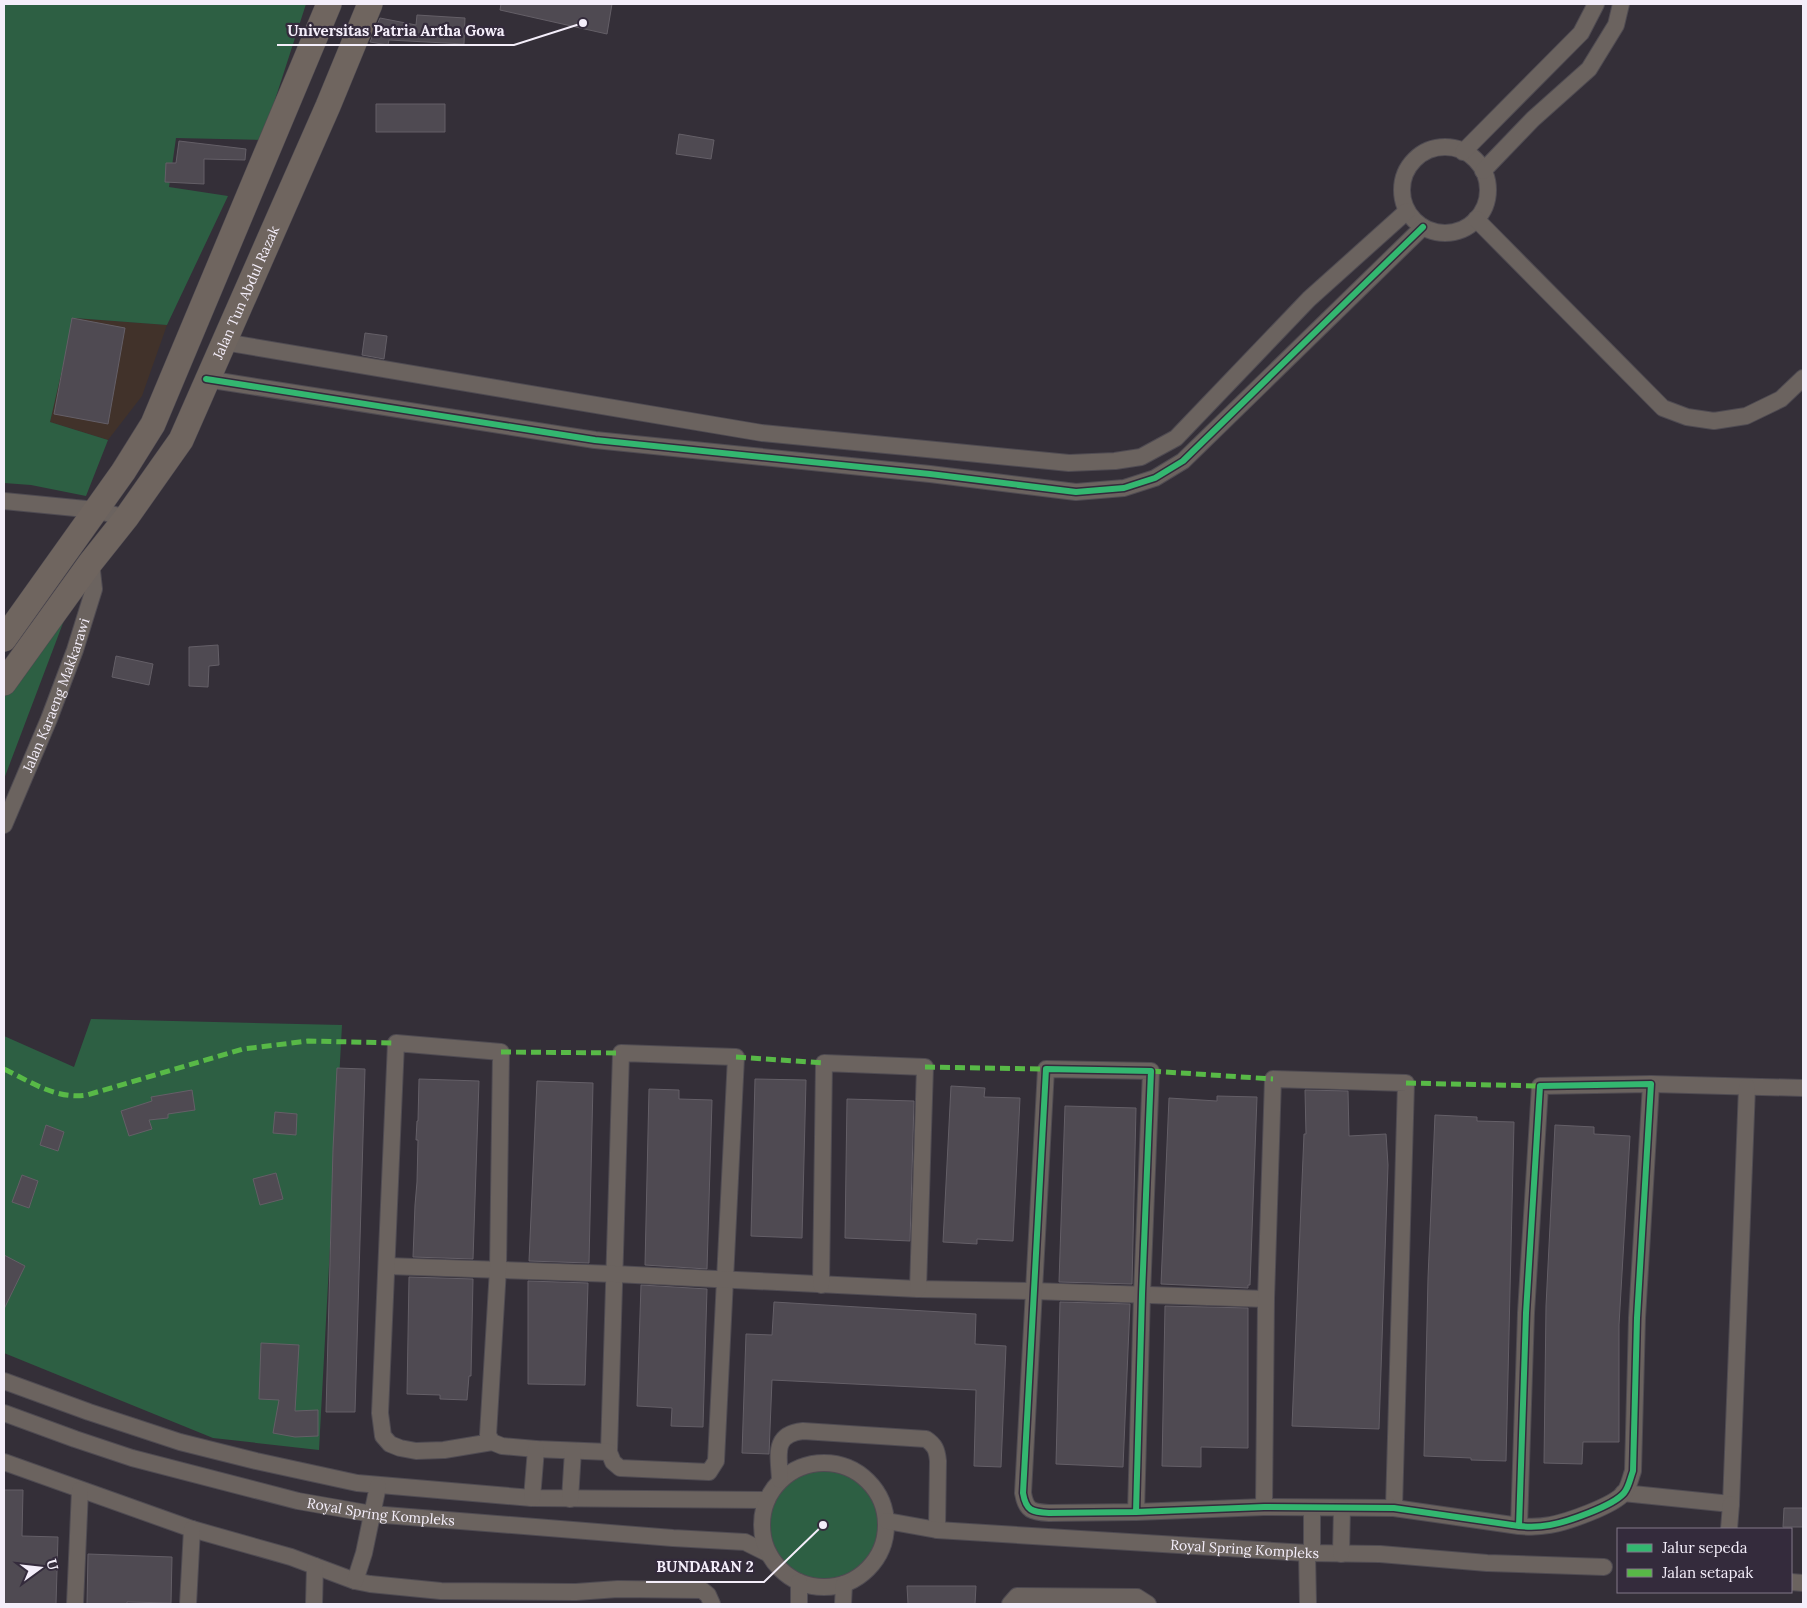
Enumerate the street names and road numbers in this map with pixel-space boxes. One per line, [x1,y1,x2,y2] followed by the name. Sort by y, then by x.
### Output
[208,222,283,363] street label: Jalan Tun Abdul Razak
[18,616,93,776] street label: Jalan Karaeng Makkarawi
[306,1494,456,1530] street label: Royal Spring Kompleks
[1170,1536,1319,1562] street label: Royal Spring Kompleks

